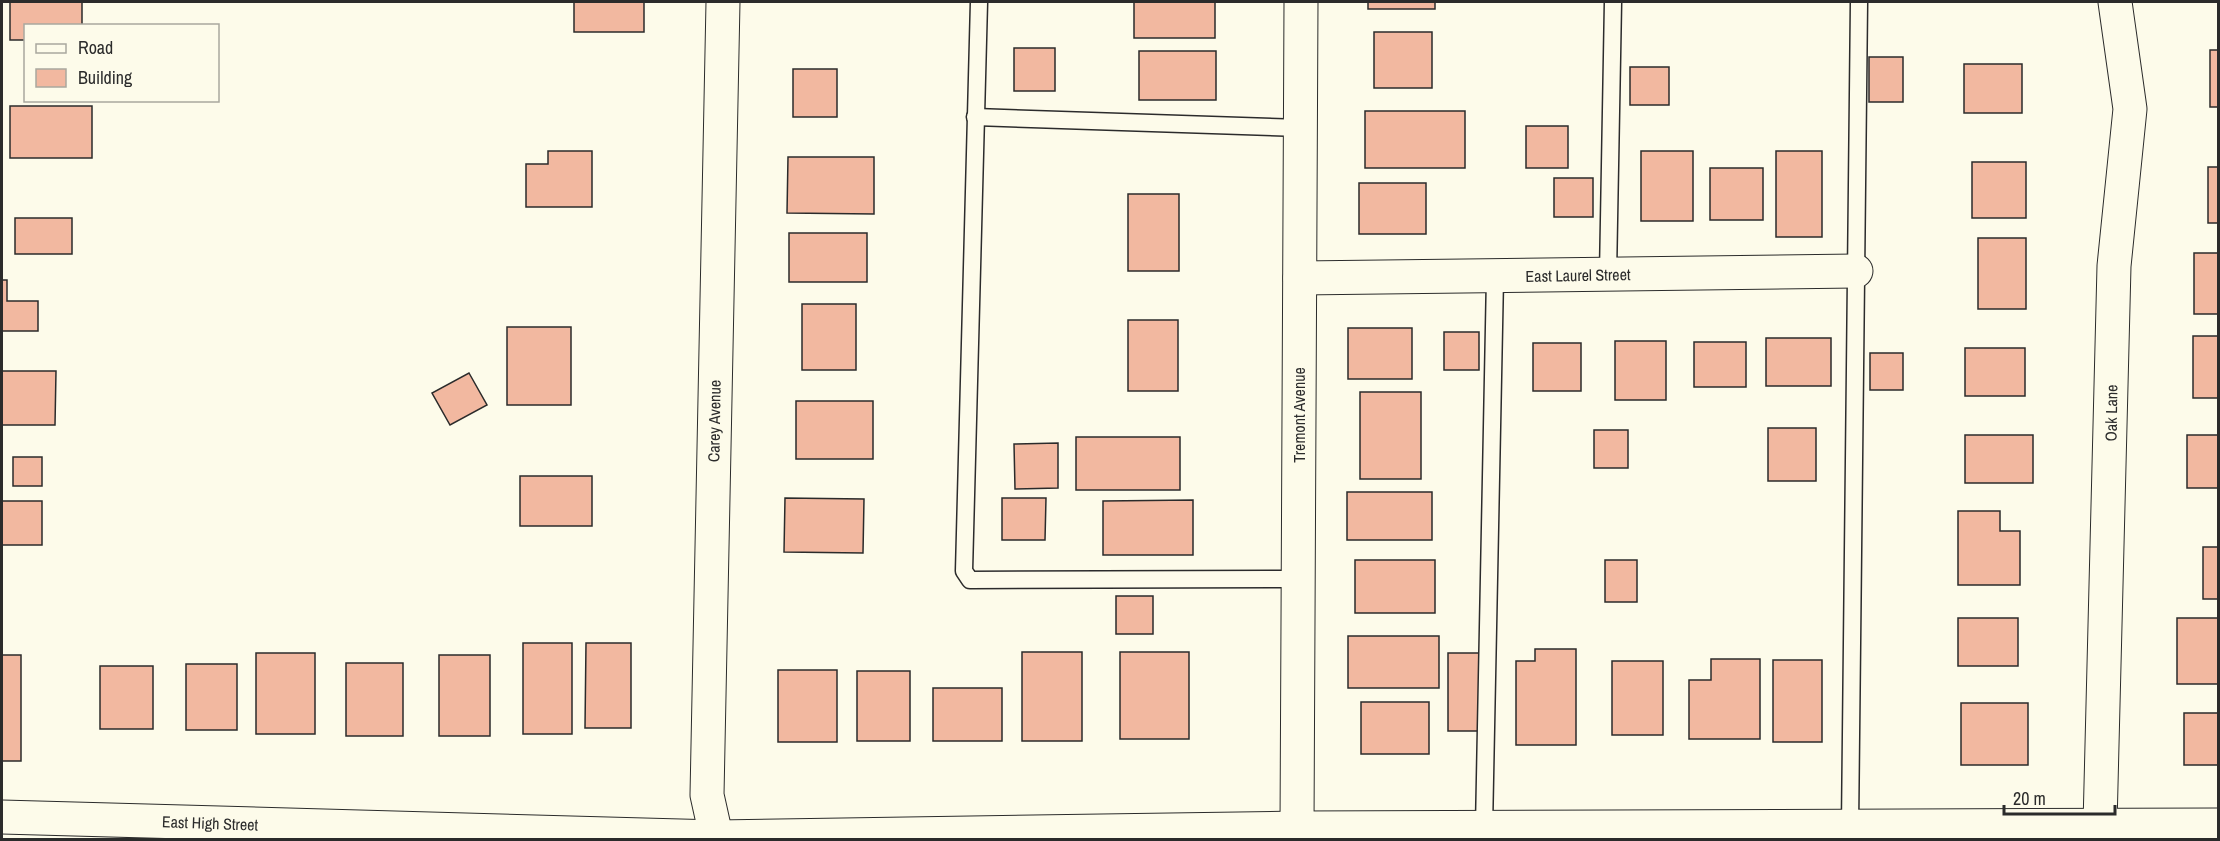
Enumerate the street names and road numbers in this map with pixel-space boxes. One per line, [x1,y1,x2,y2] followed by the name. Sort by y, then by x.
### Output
[1525,263,1631,287] street label: East Laurel Street
[1288,367,1310,463] street label: Tremont Avenue
[702,380,726,462] street label: Carey Avenue
[2100,384,2122,442] street label: Oak Lane
[162,810,259,836] street label: East High Street

